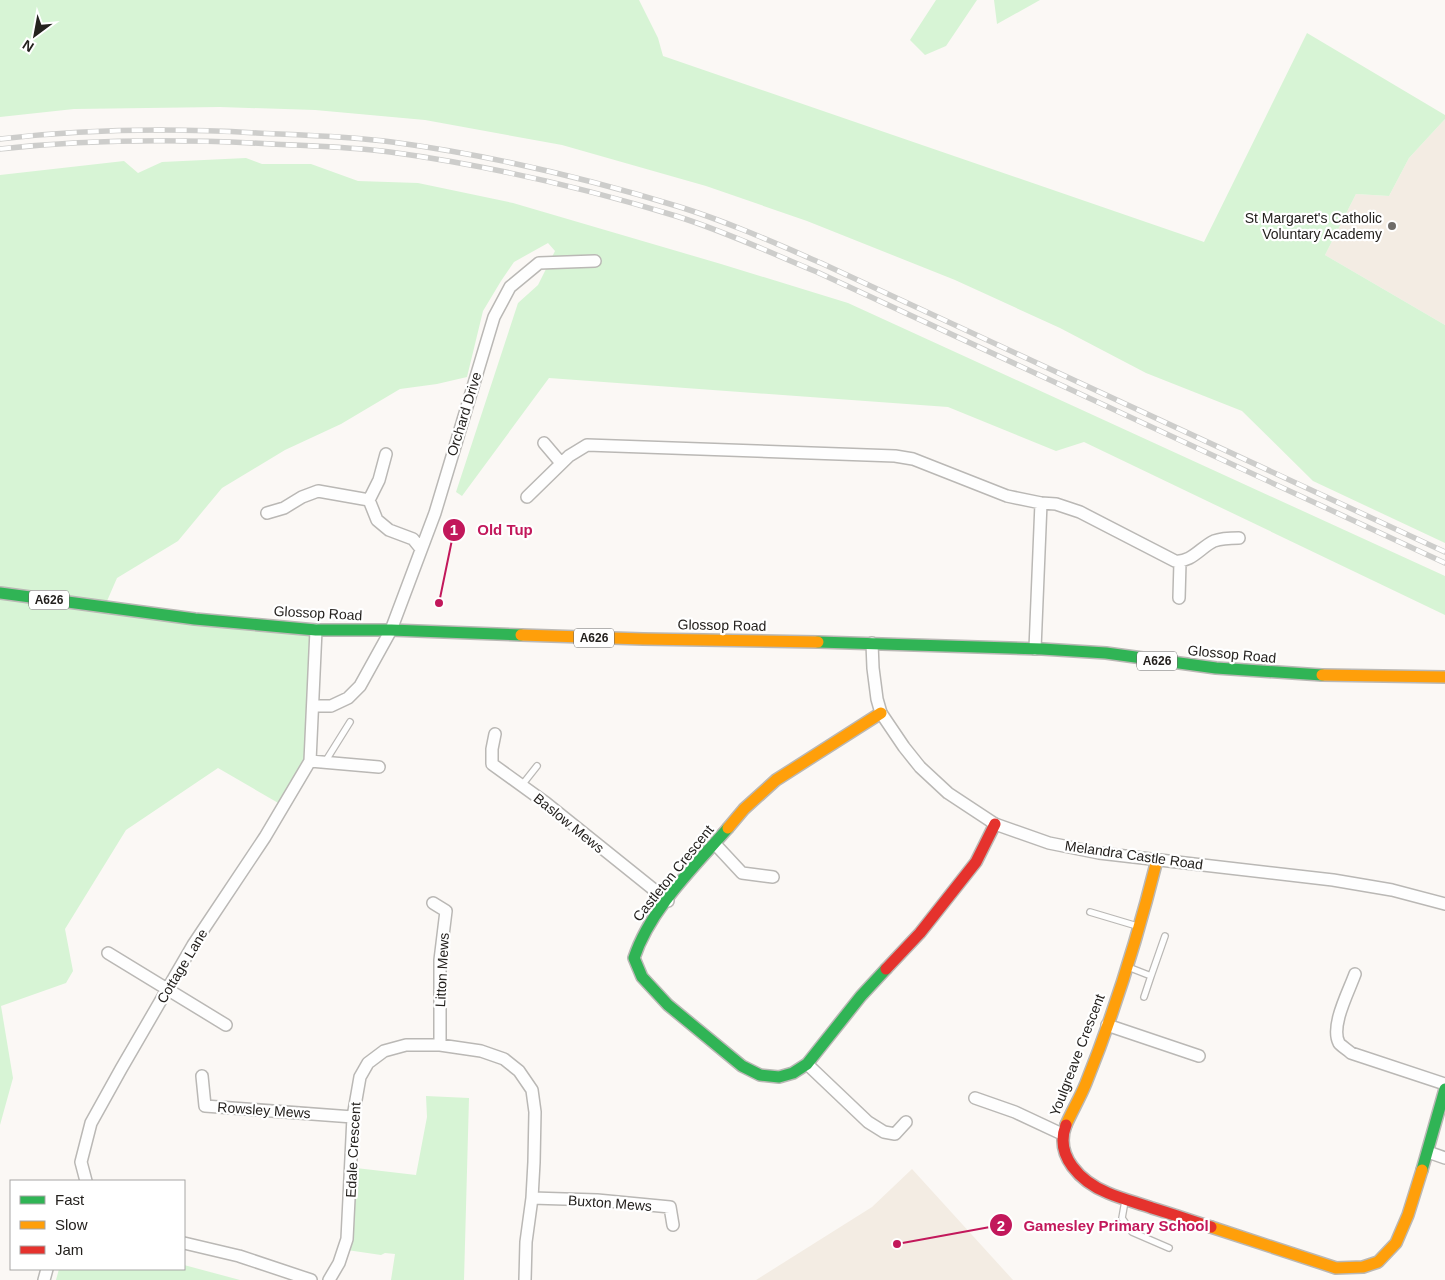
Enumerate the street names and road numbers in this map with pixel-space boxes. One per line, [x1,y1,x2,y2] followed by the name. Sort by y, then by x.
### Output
[444,370,484,458] street label: Orchard Drive
[29,590,69,610] road number: A626
[273,603,363,623] street label: Glossop Road
[678,616,766,634] street label: Glossop Road
[574,628,614,648] road number: A626
[1187,642,1277,666] street label: Glossop Road
[1137,651,1177,670] road number: A626
[531,790,607,856] street label: Baslow Mews
[629,822,717,924] street label: Castleton Crescent
[1064,837,1204,873] street label: Melandra Castle Road
[153,926,211,1006] street label: Cottage Lane
[432,932,452,1008] street label: Litton Mews
[1046,992,1108,1118] street label: Youlgreave Crescent
[217,1099,311,1121] street label: Rowsley Mews
[343,1102,363,1198] street label: Edale Crescent
[568,1192,652,1214] street label: Buxton Mews

